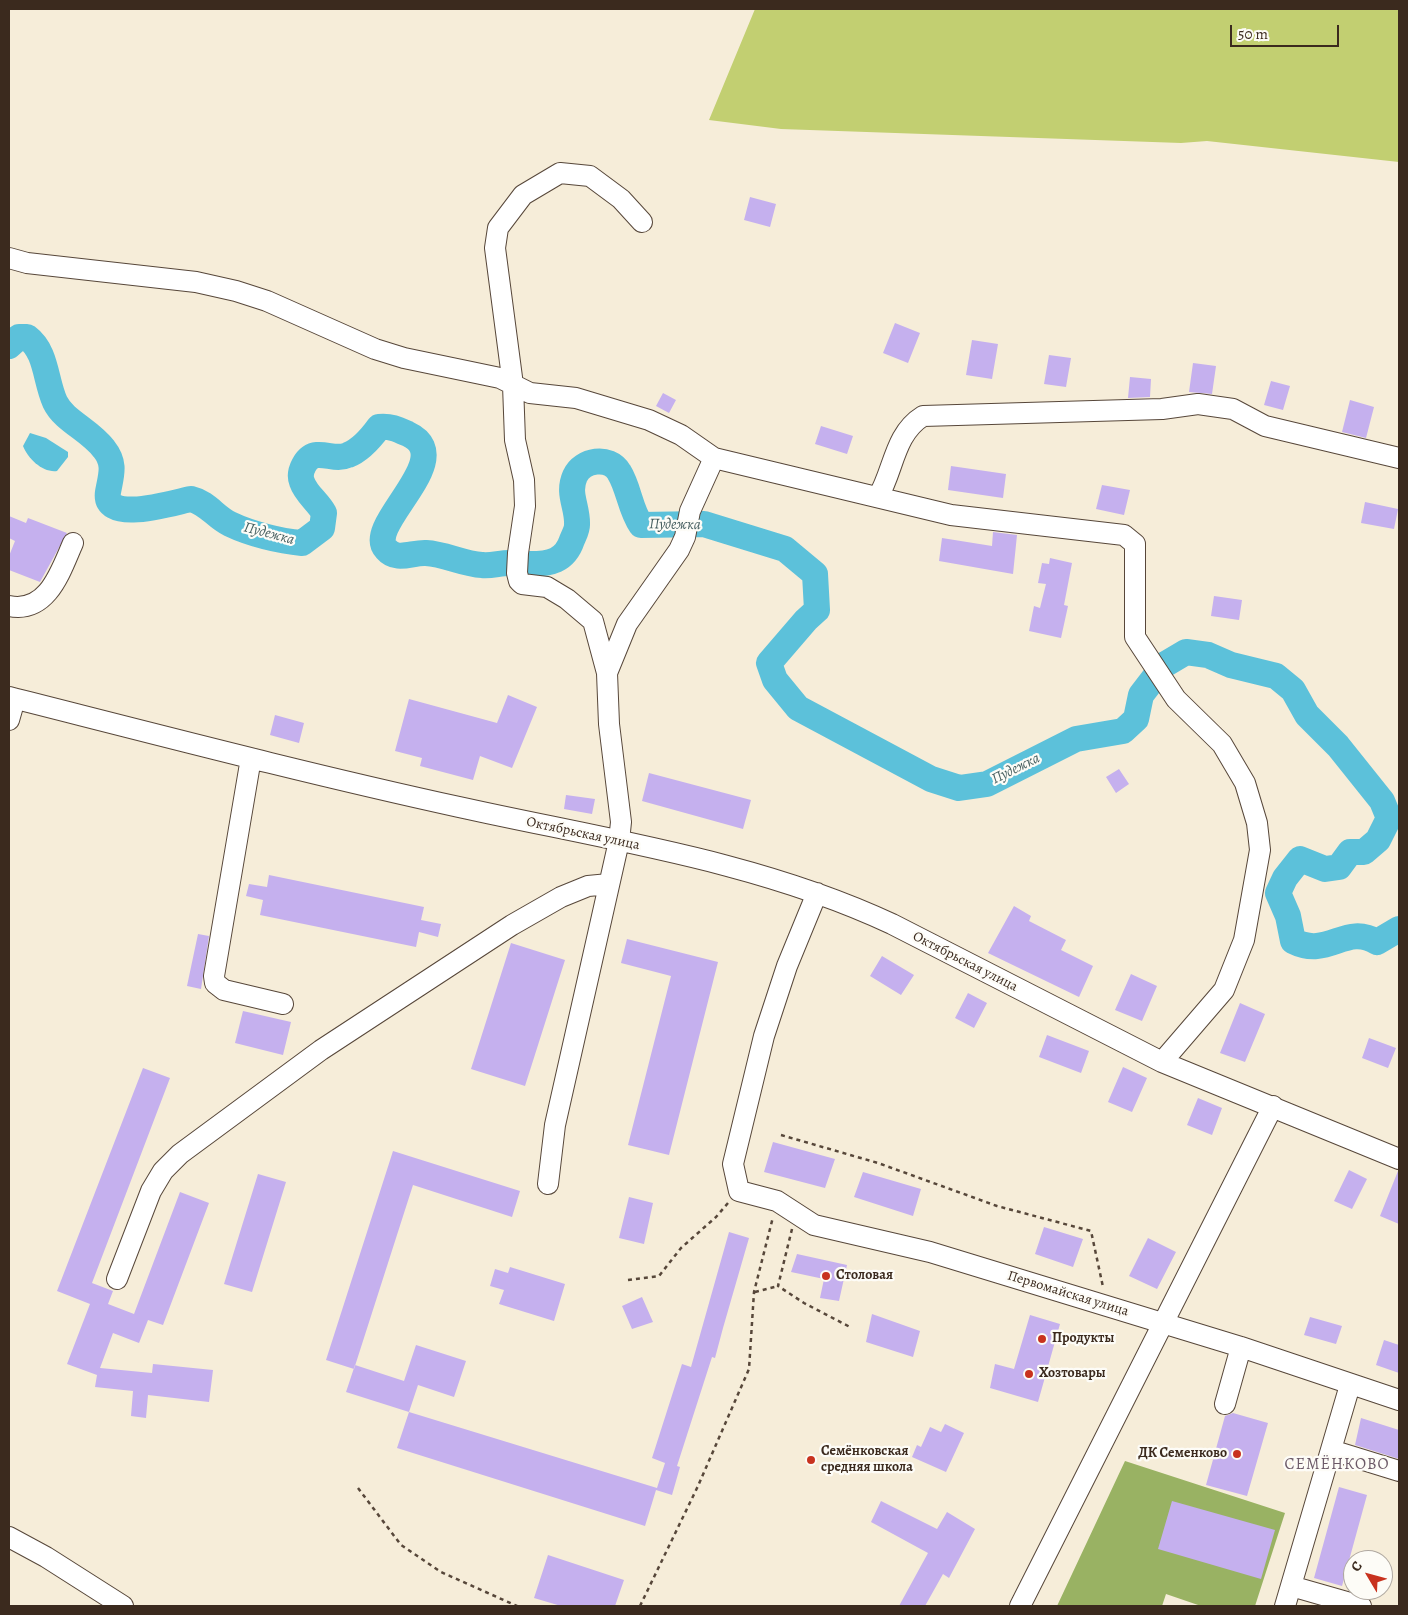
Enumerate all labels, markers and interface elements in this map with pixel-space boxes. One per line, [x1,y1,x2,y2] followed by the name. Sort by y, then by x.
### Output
[1233,15,1342,47] scale bar
[1238,24,1268,44] text: 50 m
[649,516,701,534] water label: Пудежка
[242,519,296,549] water label: Пудежка
[989,750,1043,788] water label: Пудежка
[525,814,641,854] street label: Октябрьская улица
[910,928,1020,996] street label: Октябрьская улица
[836,1268,893,1284] place label: Столовая
[1005,1268,1131,1320] street label: Первомайская улица
[820,1270,832,1282] marker: Столовая
[1052,1331,1114,1347] place label: Продукты
[1036,1333,1048,1345] marker: Продукты
[1039,1366,1106,1382] place label: Хозтовары
[1023,1368,1035,1380] marker: Хозтовары
[821,1444,913,1476] place label: Семёнковская средняя школа
[1138,1446,1227,1462] place label: ДК Семенково
[1231,1448,1243,1460] marker: ДК Семенково
[805,1454,817,1466] marker: Семёнковская средняя школа
[1283,1455,1391,1475] district label: СЕМЁНКОВО
[1343,1550,1393,1600] north arrow
[1346,1557,1367,1575] text: С

